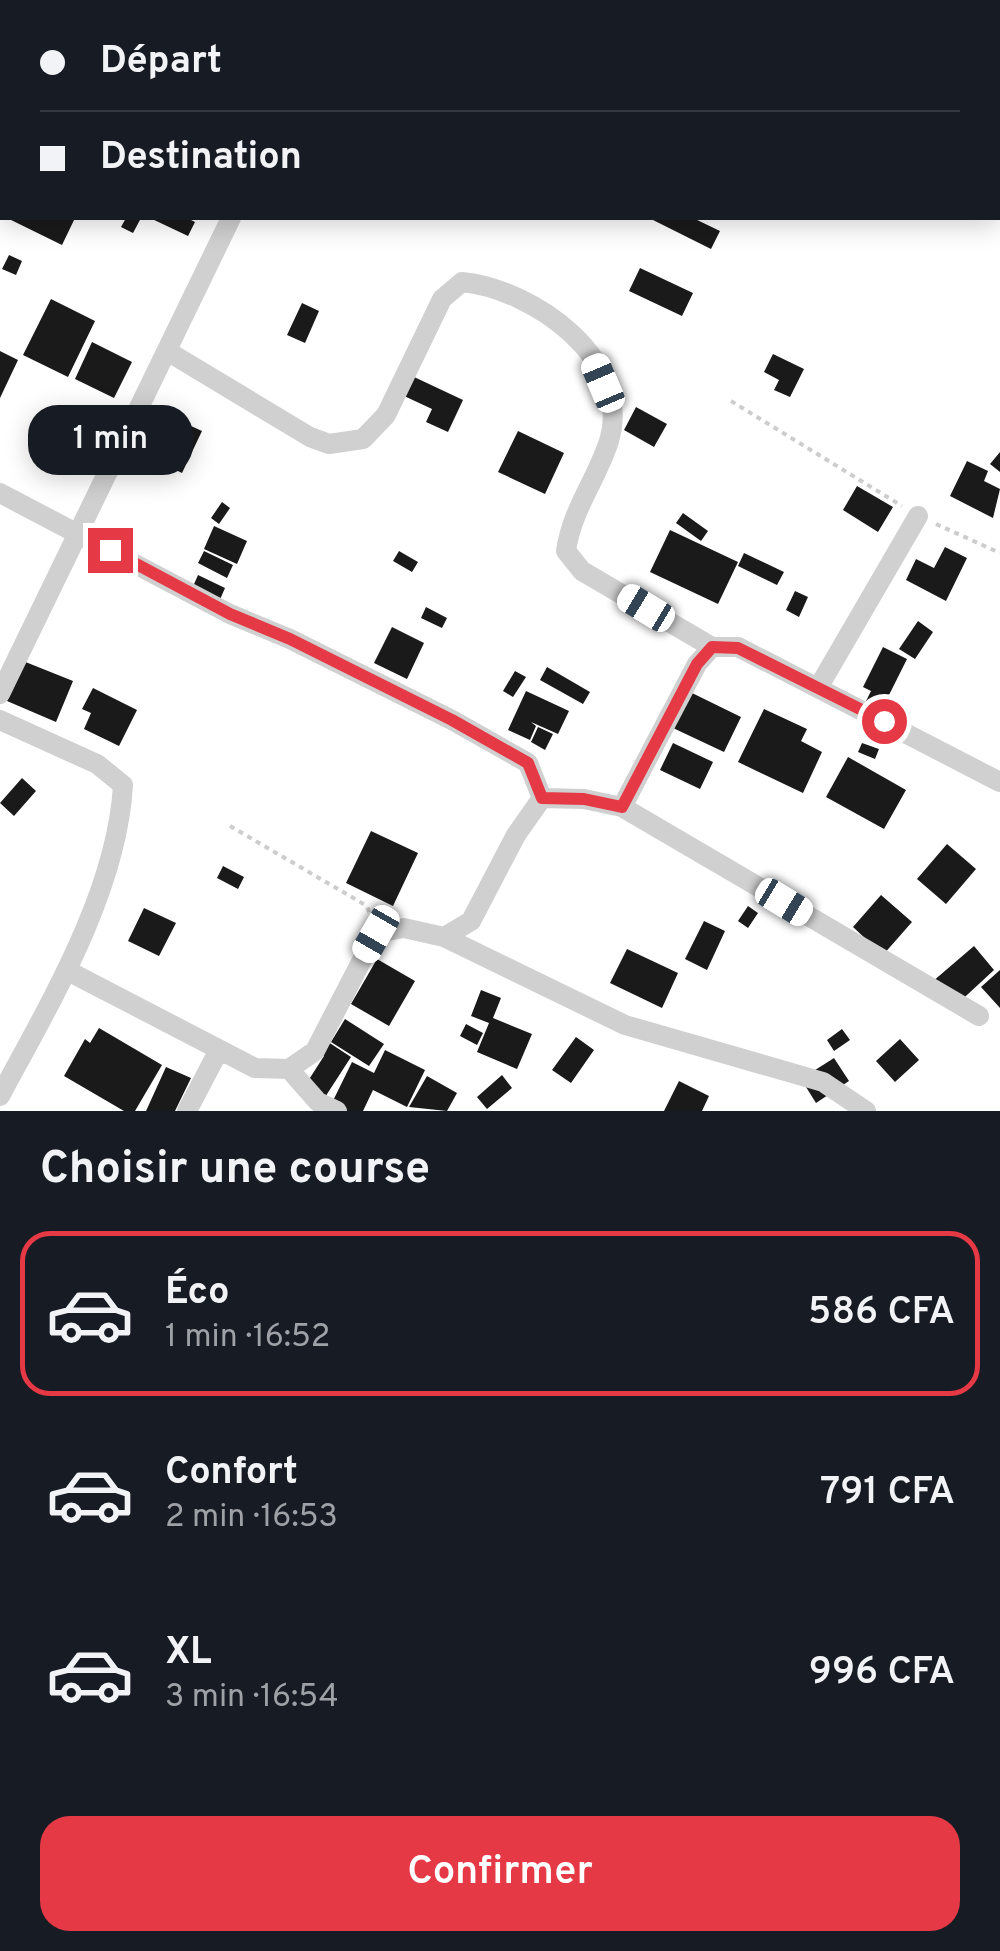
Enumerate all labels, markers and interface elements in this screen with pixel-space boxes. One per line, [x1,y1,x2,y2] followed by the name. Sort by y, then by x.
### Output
[100,38,222,87] text: Départ
[100,134,302,183] text: Destination
[577,350,629,416] car
[28,405,192,475] callout: 1 min
[73,420,148,460] text: 1 min
[88,528,133,573] route end
[613,580,679,636] car
[862,699,907,744] route start
[751,874,817,930] car
[348,901,404,967] car
[40,1142,430,1199] text: Choisir une course
[45,1269,135,1359] icon: car
[165,1269,229,1318] text: Éco
[808,1289,955,1338] text: 586 CFA
[165,1318,330,1358] text: 1 min · 16:52
[45,1449,135,1539] icon: car
[165,1449,298,1498] text: Confort
[820,1469,955,1518] text: 791 CFA
[165,1498,338,1538] text: 2 min · 16:53
[45,1629,135,1719] icon: car
[165,1629,212,1678] text: XL
[809,1649,955,1698] text: 996 CFA
[165,1678,339,1718] text: 3 min · 16:54
[40,1816,960,1931] button: Confirmer

